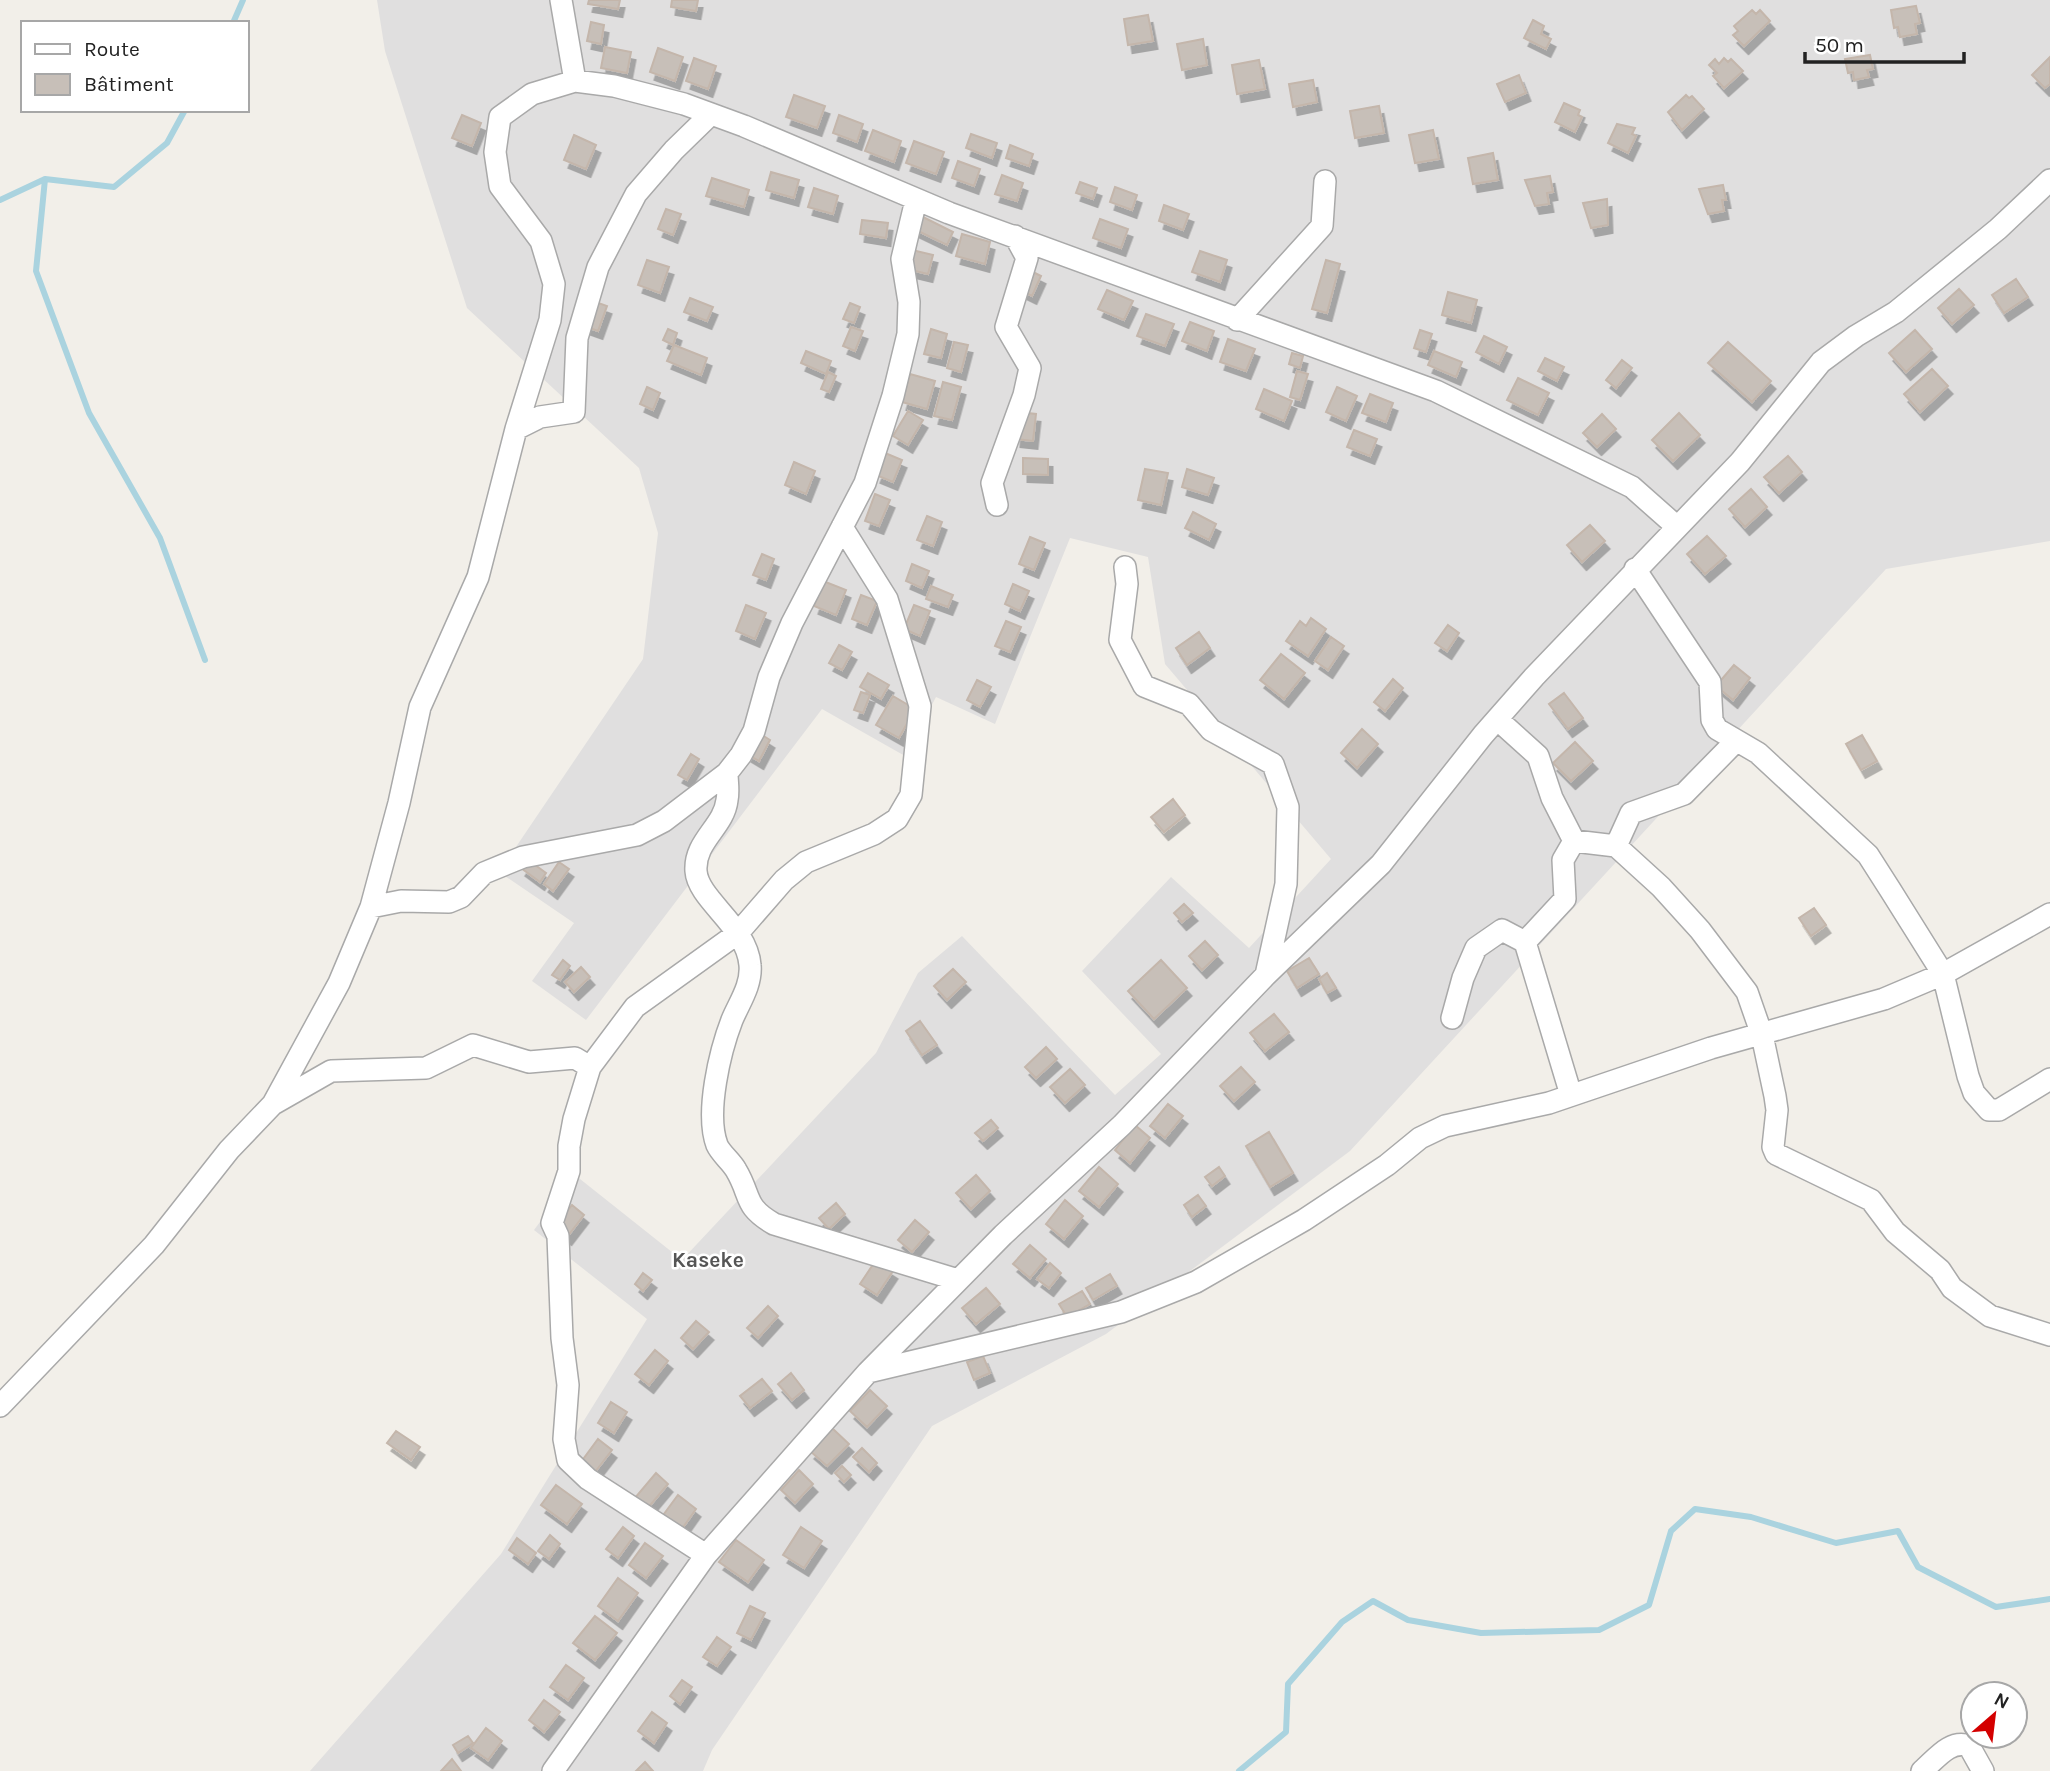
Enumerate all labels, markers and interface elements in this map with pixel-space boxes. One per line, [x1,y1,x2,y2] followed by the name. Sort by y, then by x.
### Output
[21,21,248,112] legend
[1805,21,1964,65] scale bar
[1815,33,1864,57] text: 50 m
[84,37,140,61] text: Route
[84,72,174,96] text: Bâtiment
[672,1248,744,1272] district label: Kaseke
[1959,1680,2029,1750] north arrow
[1990,1688,2013,1714] text: N

